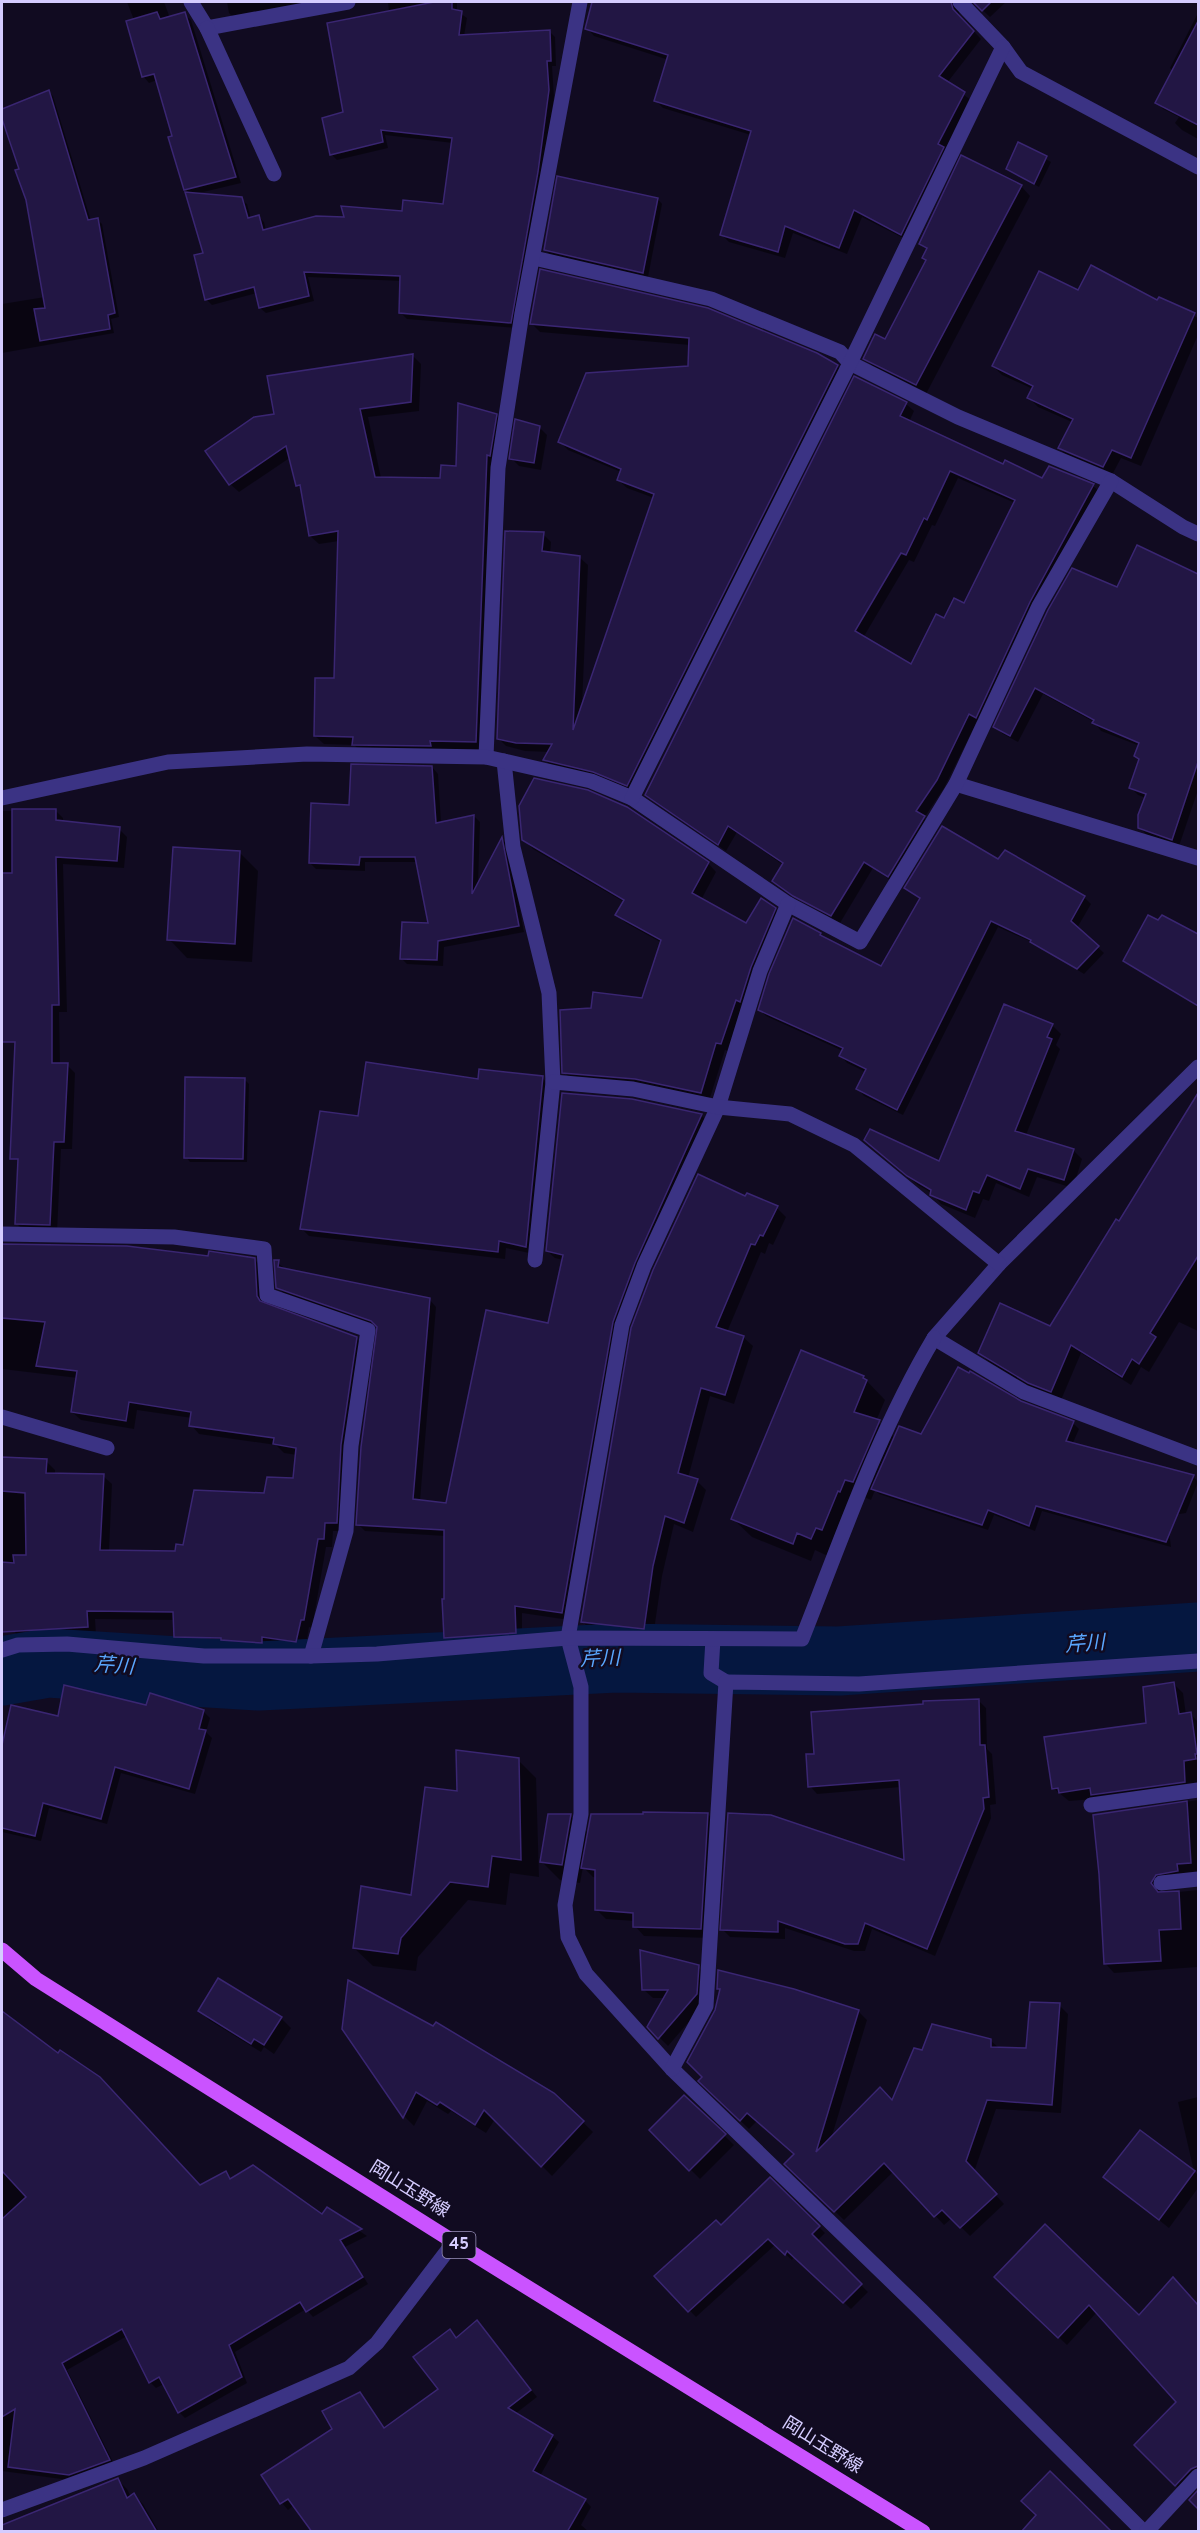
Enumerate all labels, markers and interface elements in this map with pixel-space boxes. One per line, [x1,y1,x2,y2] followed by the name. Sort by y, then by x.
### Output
[1064,1630,1108,1659] water label: 芹川
[580,1646,622,1674] water label: 芹川
[93,1653,137,1682] water label: 芹川
[365,2156,453,2224] street label: 岡山玉野線
[442,2232,476,2258] road number: 45
[778,2412,866,2480] street label: 岡山玉野線

